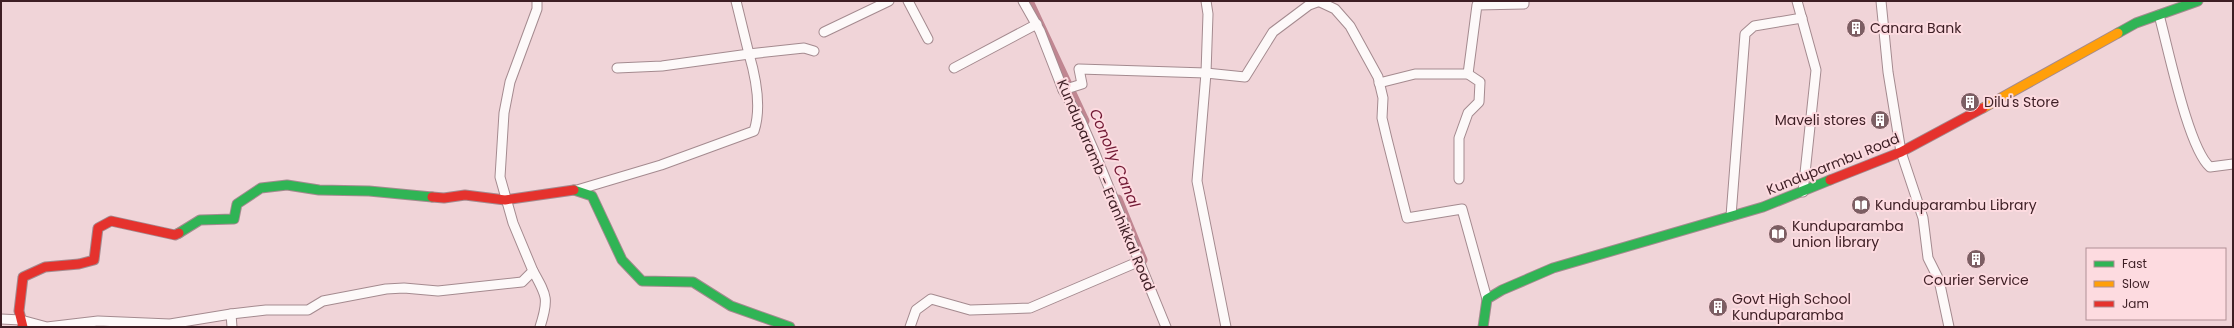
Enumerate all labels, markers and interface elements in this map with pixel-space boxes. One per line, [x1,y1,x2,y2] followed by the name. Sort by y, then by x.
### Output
[1845,17,1867,39] building icon: Canara Bank
[1870,18,1962,38] place label: Canara Bank
[1052,76,1160,294] street label: Kunduparamb - Eranhikkal Road
[1959,91,1981,113] building icon: Dilu's Store
[1984,92,2060,112] place label: Dilu's Store
[1085,105,1145,211] water label: Conolly Canal
[1869,109,1891,131] building icon: Maveli stores
[1775,110,1866,130] place label: Maveli stores
[1763,128,1903,200] street label: Kunduparmbu Road
[1850,194,1872,216] library icon: Kunduparambu Library
[1875,195,2037,215] place label: Kunduparambu Library
[1792,216,1904,252] place label: Kunduparamba union library
[1767,223,1789,245] library icon: Kunduparamba union library
[1965,248,1987,270] building icon: Courier Service
[2086,248,2226,320] legend
[2122,255,2147,272] text: Fast
[1923,270,2029,290] place label: Courier Service
[2122,275,2150,292] text: Slow
[1732,289,1851,325] place label: Govt High School Kunduparamba
[2122,295,2149,312] text: Jam
[1707,296,1729,318] building icon: Govt High School Kunduparamba

